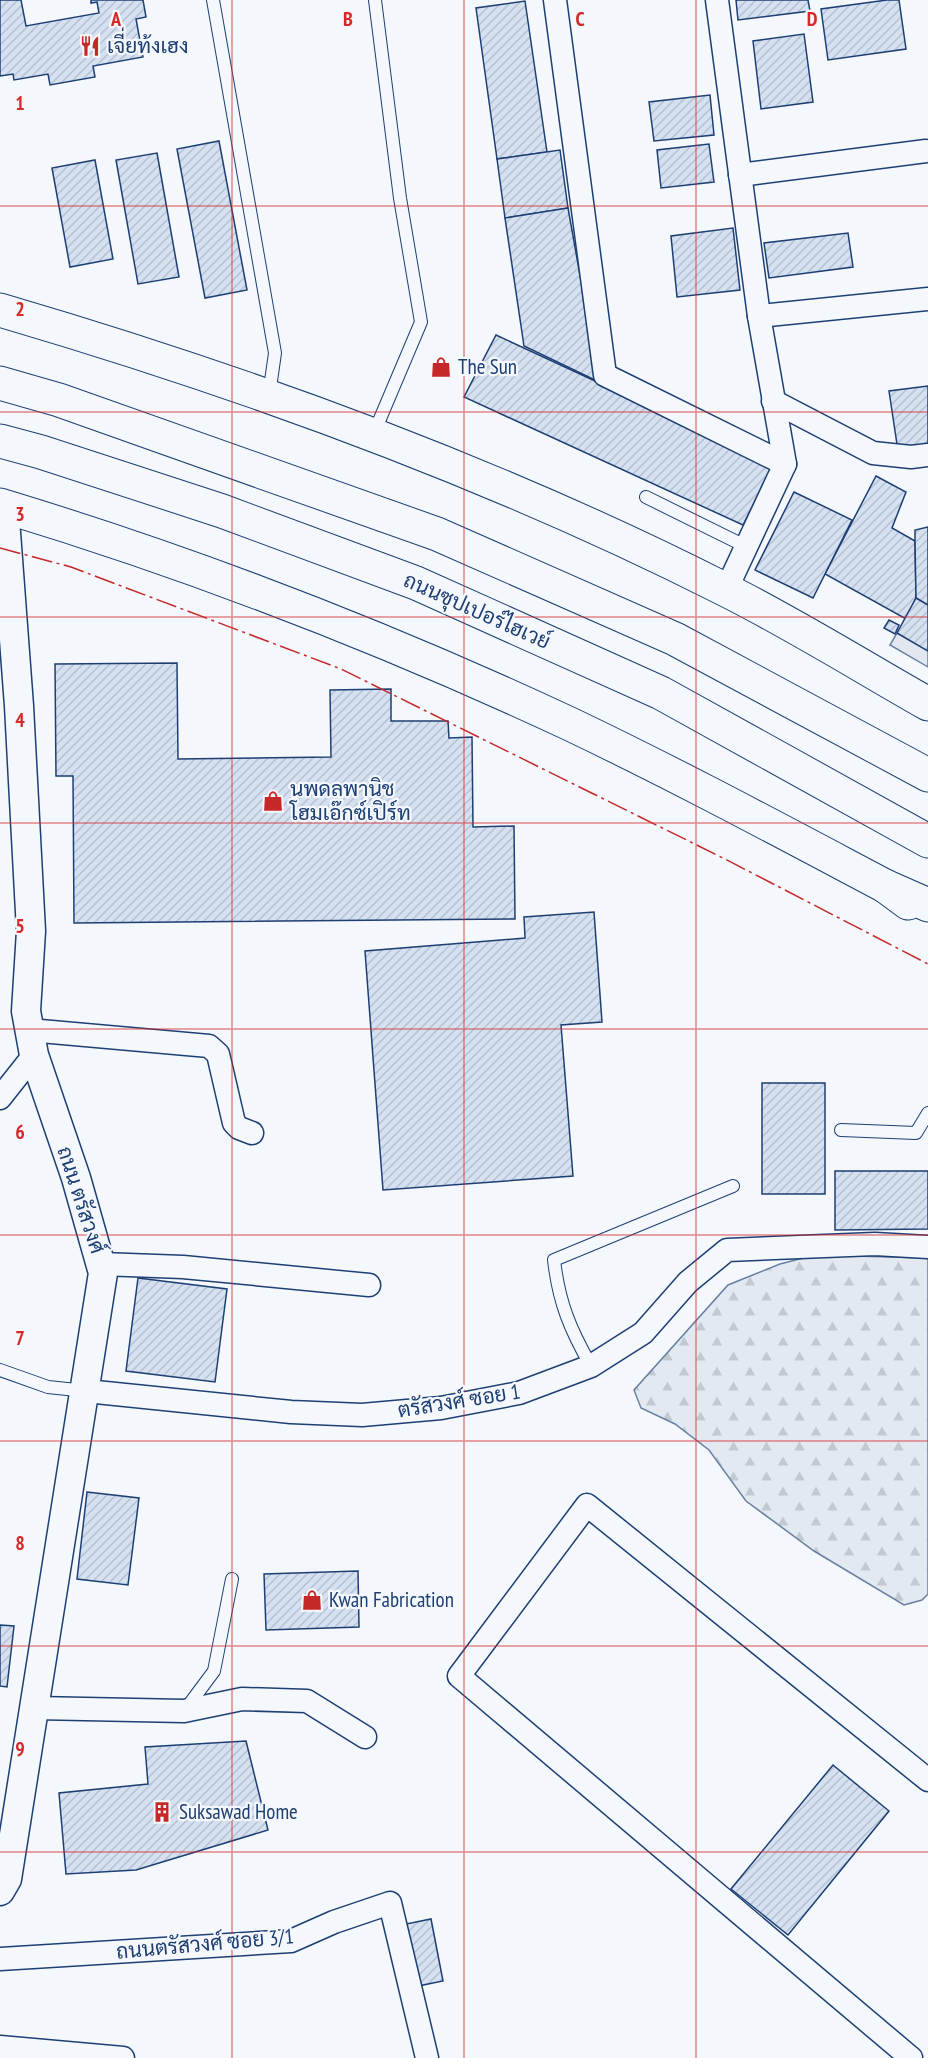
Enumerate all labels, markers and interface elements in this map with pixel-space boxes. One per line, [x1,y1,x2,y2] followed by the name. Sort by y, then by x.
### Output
[110,6,122,32] text: A
[343,6,353,32] text: B
[575,6,585,32] text: C
[807,6,818,32] text: D
[107,26,188,59] place label: เจี่ยท้งเฮง
[78,34,102,58] restaurant icon: เจี่ยท้งเฮง
[15,90,25,116] text: 1
[15,296,25,322] text: 2
[458,353,517,380] place label: The Sun
[429,355,453,379] shop icon: The Sun
[15,501,25,527] text: 3
[399,566,555,656] street label: ถนนซุปเปอร์ไฮเวย์
[15,707,25,733] text: 4
[289,775,411,826] place label: นพดลพานิช โฮมเอ๊กซ์เปิร์ท
[261,789,285,813] shop icon: นพดลพานิช โฮมเอ๊กซ์เปิร์ท
[15,913,25,939] text: 5
[15,1119,25,1145] text: 6
[51,1143,112,1257] street label: ถนน ตรัสวงศ์
[15,1325,25,1351] text: 7
[396,1378,522,1424] street label: ตรัสวงศ์ ซอย 1
[15,1530,25,1556] text: 8
[329,1586,454,1613] place label: Kwan Fabrication
[300,1588,324,1612] shop icon: Kwan Fabrication
[15,1736,25,1762] text: 9
[179,1798,298,1825] place label: Suksawad Home
[150,1800,174,1824] building icon: Suksawad Home
[115,1922,295,1965] street label: ถนนตรัสวงศ์ ซอย 3/1

